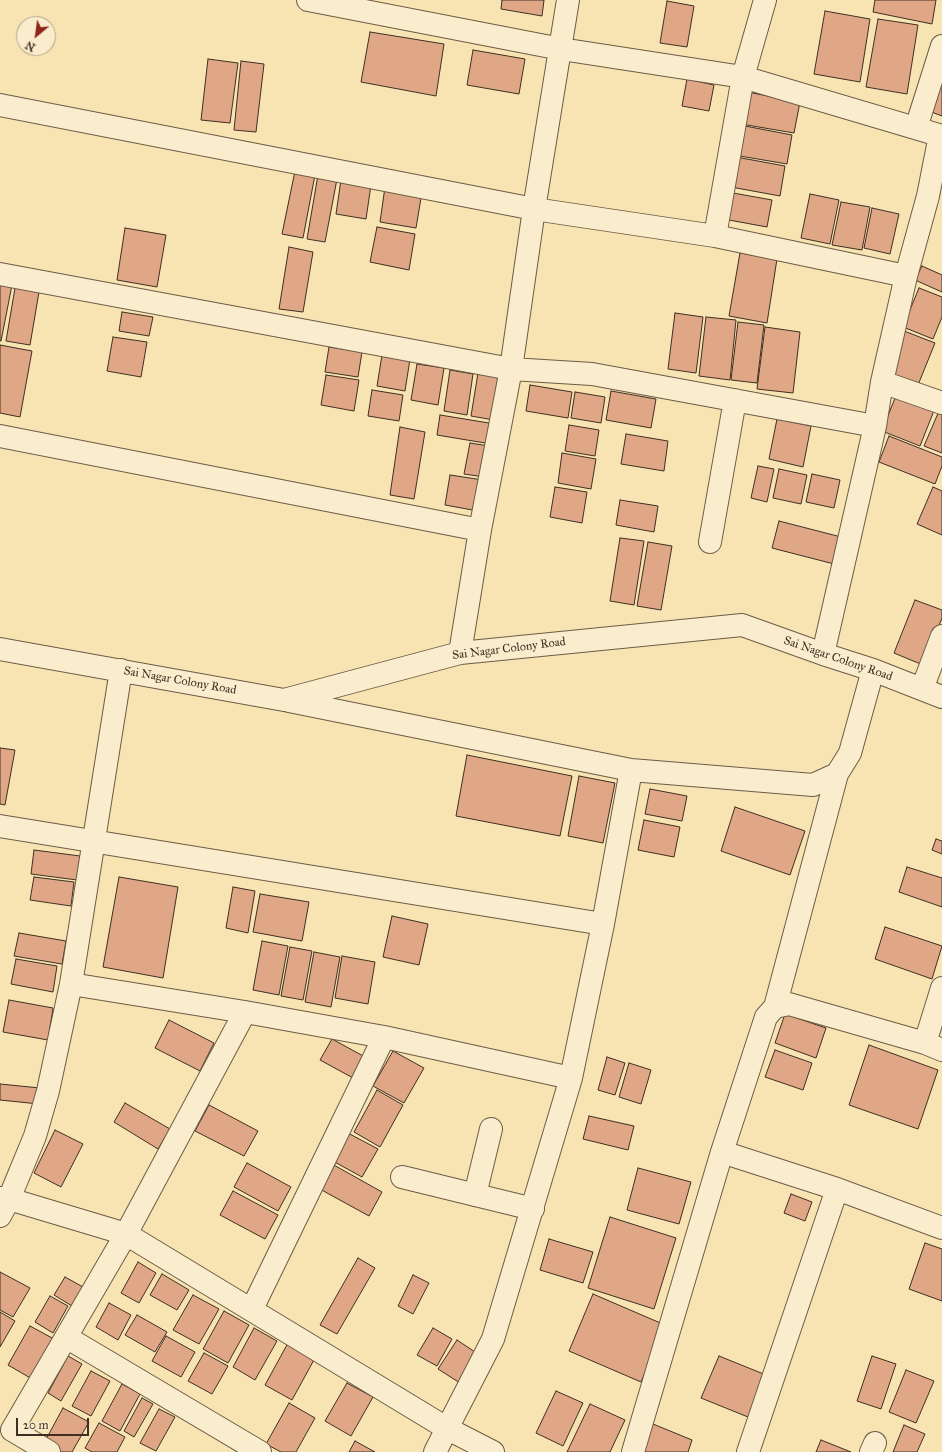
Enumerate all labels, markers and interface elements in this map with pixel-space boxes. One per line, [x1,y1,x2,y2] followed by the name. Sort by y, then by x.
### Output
[16,16,56,56] north arrow
[23,38,38,54] text: N
[782,634,894,684] street label: Sai Nagar Colony Road
[451,635,567,663] street label: Sai Nagar Colony Road
[123,664,237,698] street label: Sai Nagar Colony Road
[18,1410,91,1436] scale bar
[23,1418,49,1432] text: 20 m

